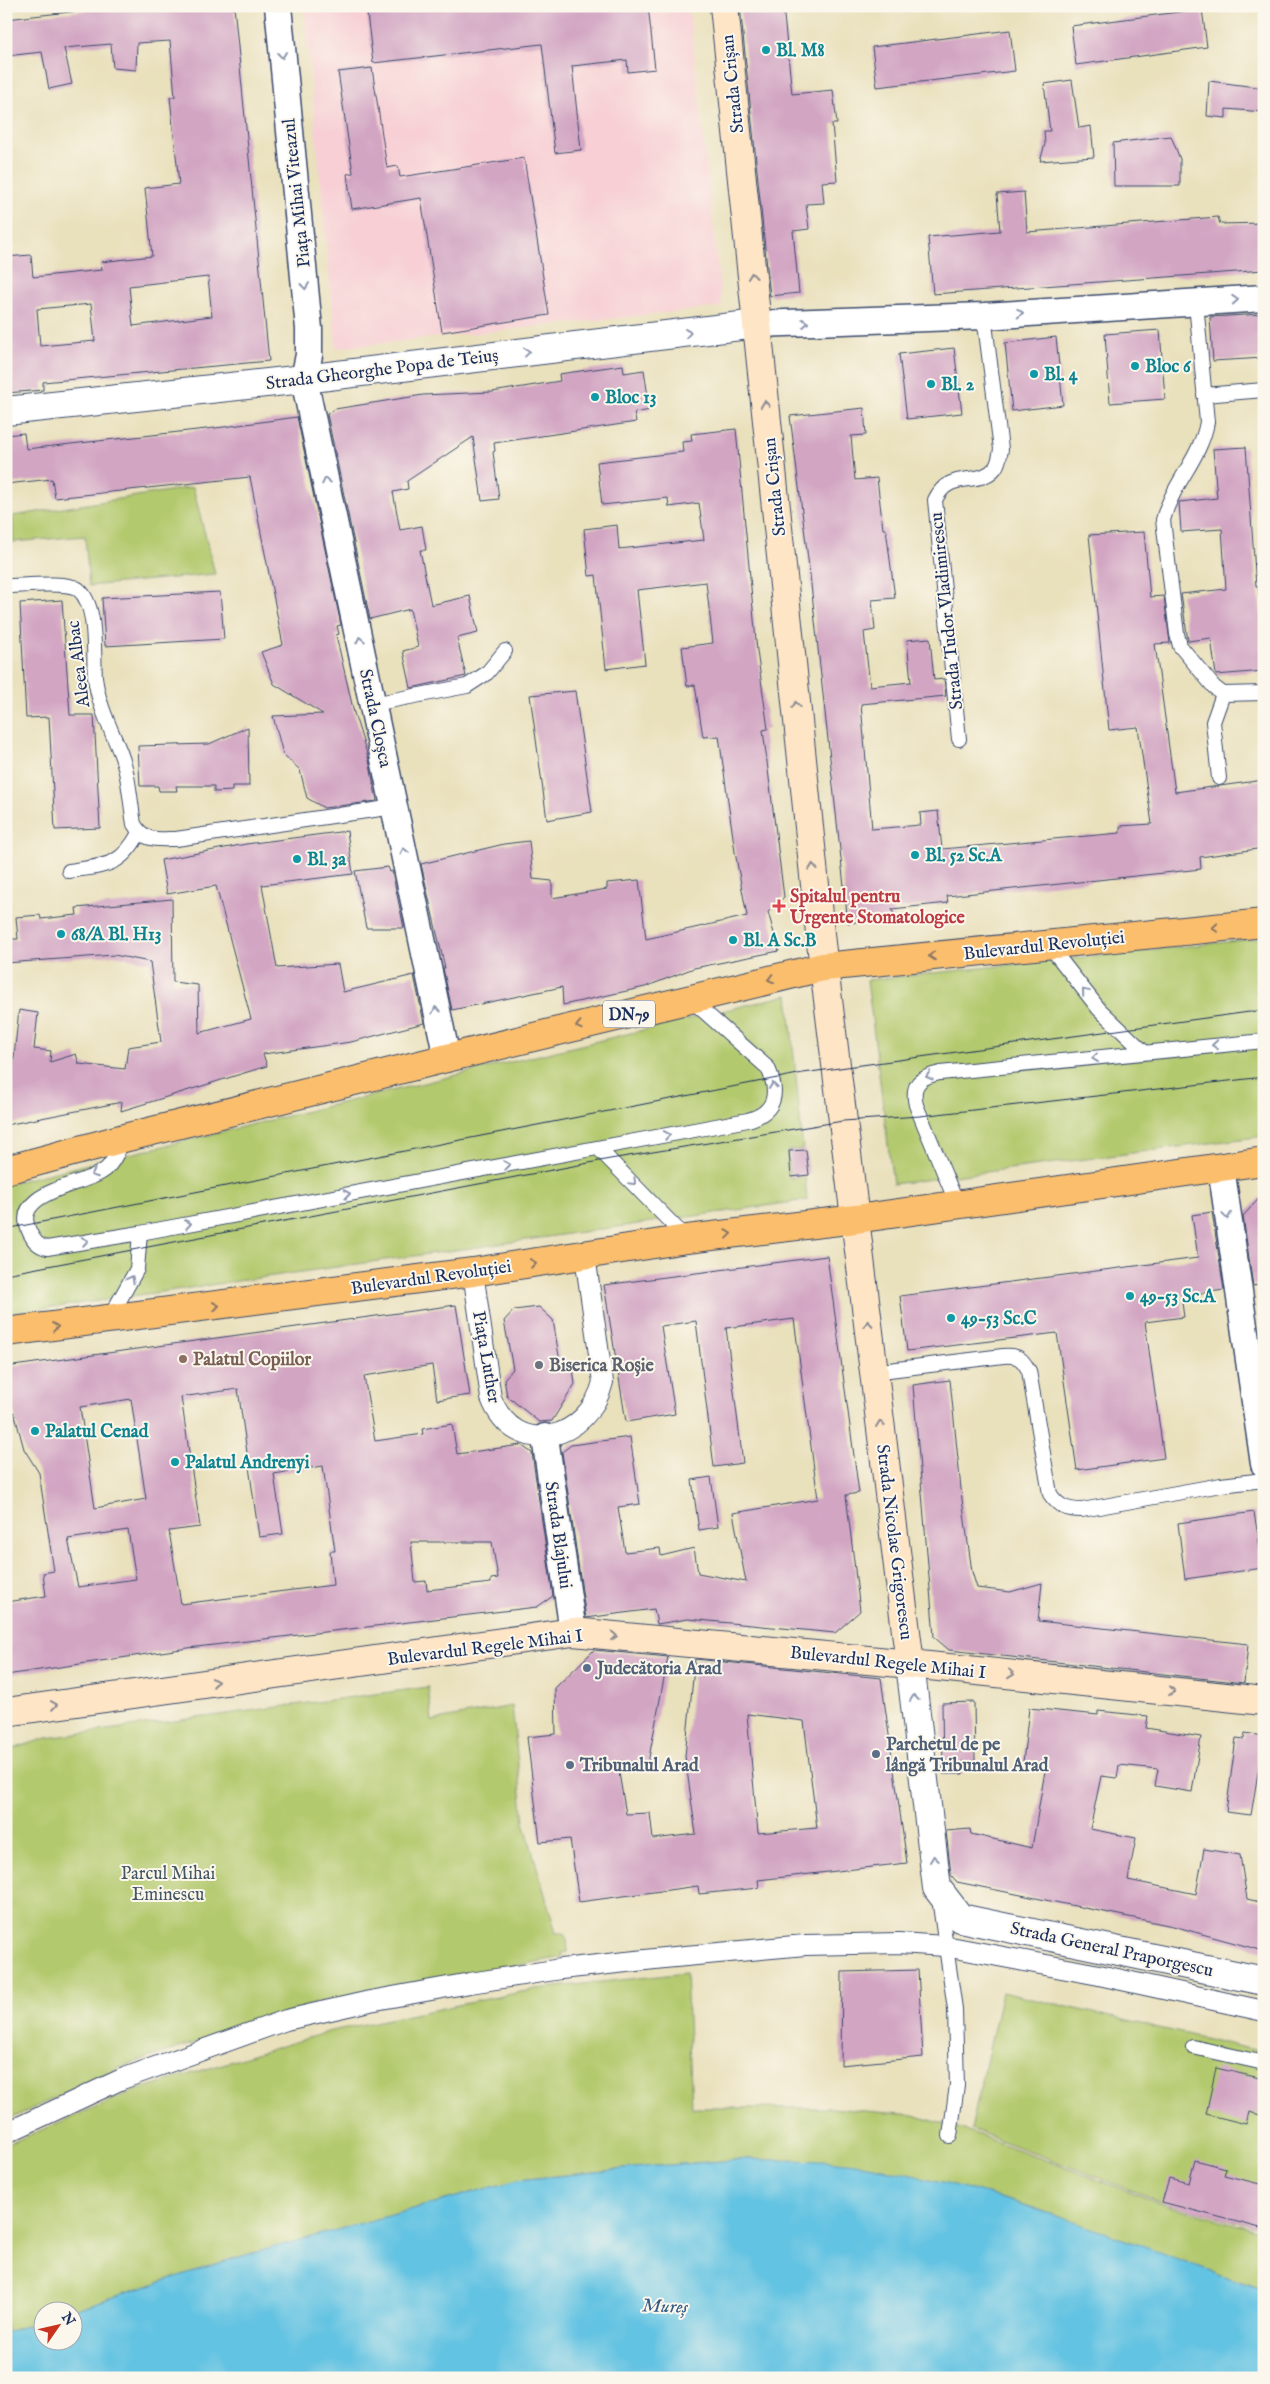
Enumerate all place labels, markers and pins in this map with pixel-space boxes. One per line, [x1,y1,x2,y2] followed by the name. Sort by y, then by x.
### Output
[776,40,825,63] place label: Bl. M8
[760,44,772,56] marker: Bl. M8
[1145,356,1192,379] place label: Bloc 6
[1129,360,1141,372] marker: Bloc 6
[1044,364,1079,387] place label: Bl. 4
[1028,368,1040,380] marker: Bl. 4
[941,374,975,397] place label: Bl. 2
[925,378,937,390] marker: Bl. 2
[605,387,657,410] place label: Bloc 13
[589,391,601,403] marker: Bloc 13
[925,845,1003,868] place label: Bl. 52 Sc.A
[307,849,347,872] place label: Bl. 3a
[909,849,921,861] marker: Bl. 52 Sc.A
[291,853,303,865] marker: Bl. 3a
[789,886,966,930] place label: Spitalul pentru Urgente Stomatologice
[772,899,786,913] marker: Spitalul pentru Urgente Stomatologice
[71,924,161,947] place label: 68/A Bl. H13
[55,928,67,940] marker: 68/A Bl. H13
[743,930,817,953] place label: Bl. A Sc.B
[727,934,739,946] marker: Bl. A Sc.B
[1140,1286,1216,1309] place label: 49-53 Sc.A
[1124,1290,1136,1302] marker: 49-53 Sc.A
[961,1308,1037,1331] place label: 49-53 Sc.C
[945,1312,957,1324] marker: 49-53 Sc.C
[193,1349,312,1372] place label: Palatul Copiilor
[177,1353,189,1365] marker: Palatul Copiilor
[549,1355,654,1378] place label: Biserica Roșie
[533,1359,545,1371] marker: Biserica Roșie
[45,1421,149,1444] place label: Palatul Cenad
[29,1425,41,1437] marker: Palatul Cenad
[185,1452,310,1475] place label: Palatul Andrenyi
[169,1456,181,1468] marker: Palatul Andrenyi
[595,1658,722,1681] place label: Judecătoria Arad
[581,1662,593,1674] marker: Judecătoria Arad
[885,1734,1049,1778] place label: Parchetul de pe lângă Tribunalul Arad
[870,1748,882,1760] marker: Parchetul de pe lângă Tribunalul Arad
[579,1755,699,1778] place label: Tribunalul Arad
[564,1759,576,1771] marker: Tribunalul Arad

